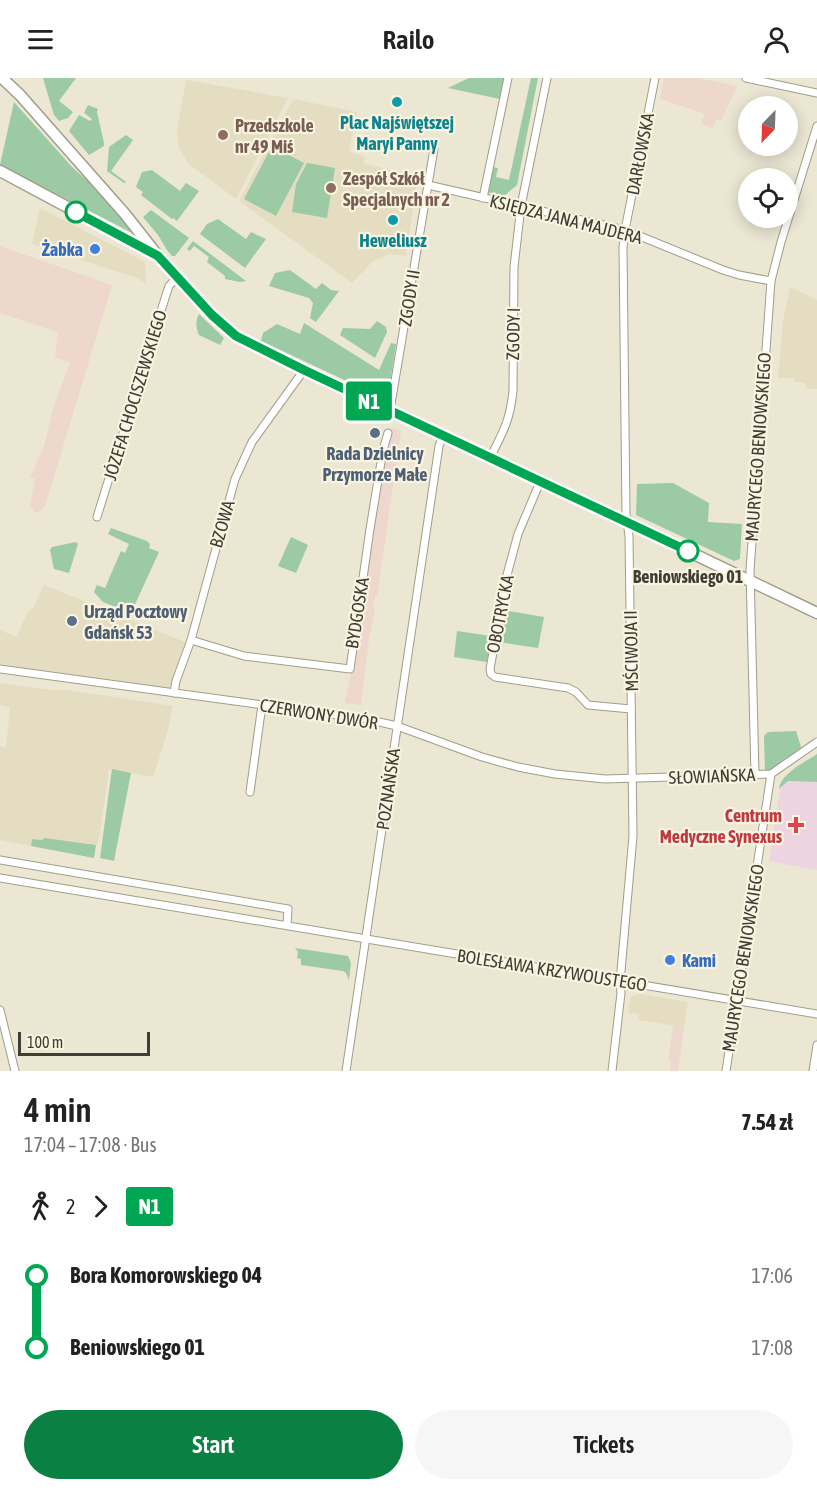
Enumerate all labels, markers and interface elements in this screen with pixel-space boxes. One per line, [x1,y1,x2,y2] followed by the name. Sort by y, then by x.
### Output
[24,23,57,56] icon: menu
[760,23,793,56] icon: person
[383,24,434,55] text: Railo
[390,95,404,109] marker: Plac Najświętszej Maryi Panny
[738,96,798,156] north arrow
[738,96,798,228] map controls
[622,111,658,197] street label: DARŁOWSKA
[340,112,454,154] place label: Plac Najświętszej Maryi Panny
[235,115,314,157] place label: Przedszkole nr 49 Miś
[216,128,230,142] marker: Przedszkole nr 49 Miś
[343,168,450,210] place label: Zespół Szkół Specjalnych nr 2
[738,168,798,228] button: locate
[324,181,338,195] marker: Zespół Szkół Specjalnych nr 2
[488,190,645,248] street label: KSIĘDZA JANA MAJDERA
[65,201,87,223] unlabelled marker
[386,213,400,227] marker: Heweliusz
[359,230,427,251] place label: Heweliusz
[42,239,83,260] place label: Żabka
[88,242,102,256] marker: Żabka
[394,268,424,328] street label: ZGODY II
[99,307,171,483] street label: JÓZEFA CHOCISZEWSKIEGO
[502,307,524,361] street label: ZGODY I
[741,352,775,542] street label: MAURYCEGO BENIOWSKIEGO
[342,382,396,420] line badge: N1
[358,389,380,413] text: N1
[368,426,382,440] marker: Rada Dzielnicy Przymorze Małe
[323,443,427,485] place label: Rada Dzielnicy Przymorze Małe
[205,498,239,550] street label: BZOWA
[677,540,699,562] marker: Beniowskiego 01
[633,566,743,587] place label: Beniowskiego 01
[482,573,518,655] street label: OBOTRYCKA
[341,576,373,650] street label: BYDGOSKA
[84,601,188,643] place label: Urząd Pocztowy Gdańsk 53
[620,610,642,692] street label: MŚCIWOJA II
[65,614,79,628] marker: Urząd Pocztowy Gdańsk 53
[258,694,380,734] street label: CZERWONY DWÓR
[372,747,404,831] street label: POZNAŃSKA
[668,764,756,788] street label: SŁOWIAŃSKA
[660,805,783,847] place label: Centrum Medyczne Synexus
[787,816,805,834] marker: Centrum Medyczne Synexus
[718,863,768,1053] street label: MAURYCEGO BENIOWSKIEGO
[456,945,648,995] street label: BOLESŁAWA KRZYWOUSTEGO
[682,950,716,971] place label: Kami
[663,953,677,967] marker: Kami
[18,1029,150,1056] scale bar
[27,1033,63,1051] text: 100 m
[24,1091,91,1129] text: 4 min
[741,1109,793,1135] text: 7.54 zł
[24,1133,157,1156] text: 17:04 – 17:08 · Bus
[24,1190,57,1223] icon: walk
[84,1190,117,1223] icon: forward
[138,1194,161,1218] text: N1
[66,1195,75,1218] text: 2
[70,1262,262,1288] text: Bora Komorowskiego 04
[751,1264,793,1287] text: 17:06
[70,1334,205,1360] text: Beniowskiego 01
[751,1336,793,1359] text: 17:08
[24,1410,403,1479] button: Start
[415,1410,793,1479] button: Tickets

